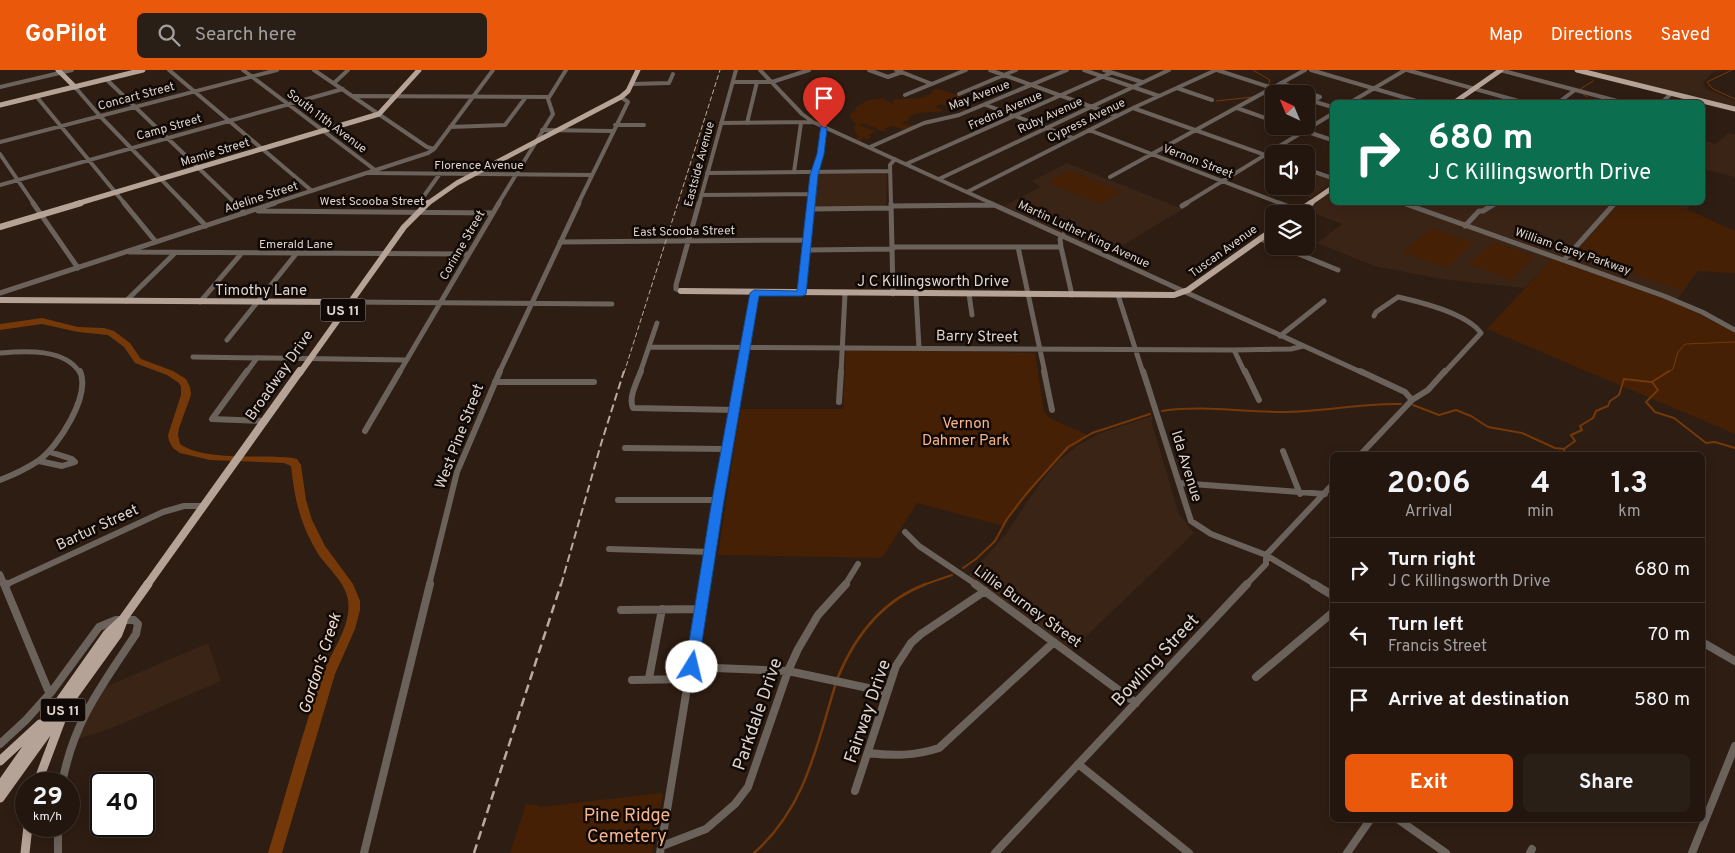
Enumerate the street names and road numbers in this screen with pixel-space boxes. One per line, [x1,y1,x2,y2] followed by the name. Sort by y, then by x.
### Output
[946,77,1012,115] street label: May Avenue
[96,79,176,115] street label: Concart Street
[283,86,370,157] street label: South 11th Avenue
[966,87,1045,134] street label: Fredna Avenue
[1015,94,1086,138] street label: Ruby Avenue
[1045,95,1128,147] street label: Cypress Avenue
[135,111,204,145] street label: Camp Street
[681,120,719,209] street label: Eastside Avenue
[179,135,252,171] street label: Mamie Street
[1160,141,1235,183] street label: Vernon Street
[434,158,524,174] street label: Florence Avenue
[222,178,300,217] street label: Adeline Street
[320,194,424,210] street label: West Scooba Street
[1015,197,1152,272] street label: Martin Luther King Avenue
[436,208,489,283] street label: Corinne Street
[1186,222,1261,282] street label: Tuscan Avenue
[633,223,735,241] street label: East Scooba Street
[1513,225,1633,279] street label: William Carey Parkway
[259,237,333,253] street label: Emerald Lane
[857,273,1009,292] street label: J C Killingsworth Drive
[215,282,307,301] street label: Timothy Lane
[320,298,366,322] road number: US 11
[242,327,318,425] street label: Broadway Drive
[936,327,1018,348] street label: Barry Street
[432,381,489,492] street label: West Pine Street
[1166,428,1205,504] street label: Ida Avenue
[53,501,142,556] street label: Bartur Street
[969,562,1085,653] street label: Lillie Burney Street
[1107,610,1205,712] street label: Bowling Street
[728,655,788,774] street label: Parkdale Drive
[840,657,897,766] street label: Fairway Drive
[40,698,86,722] road number: US 11

